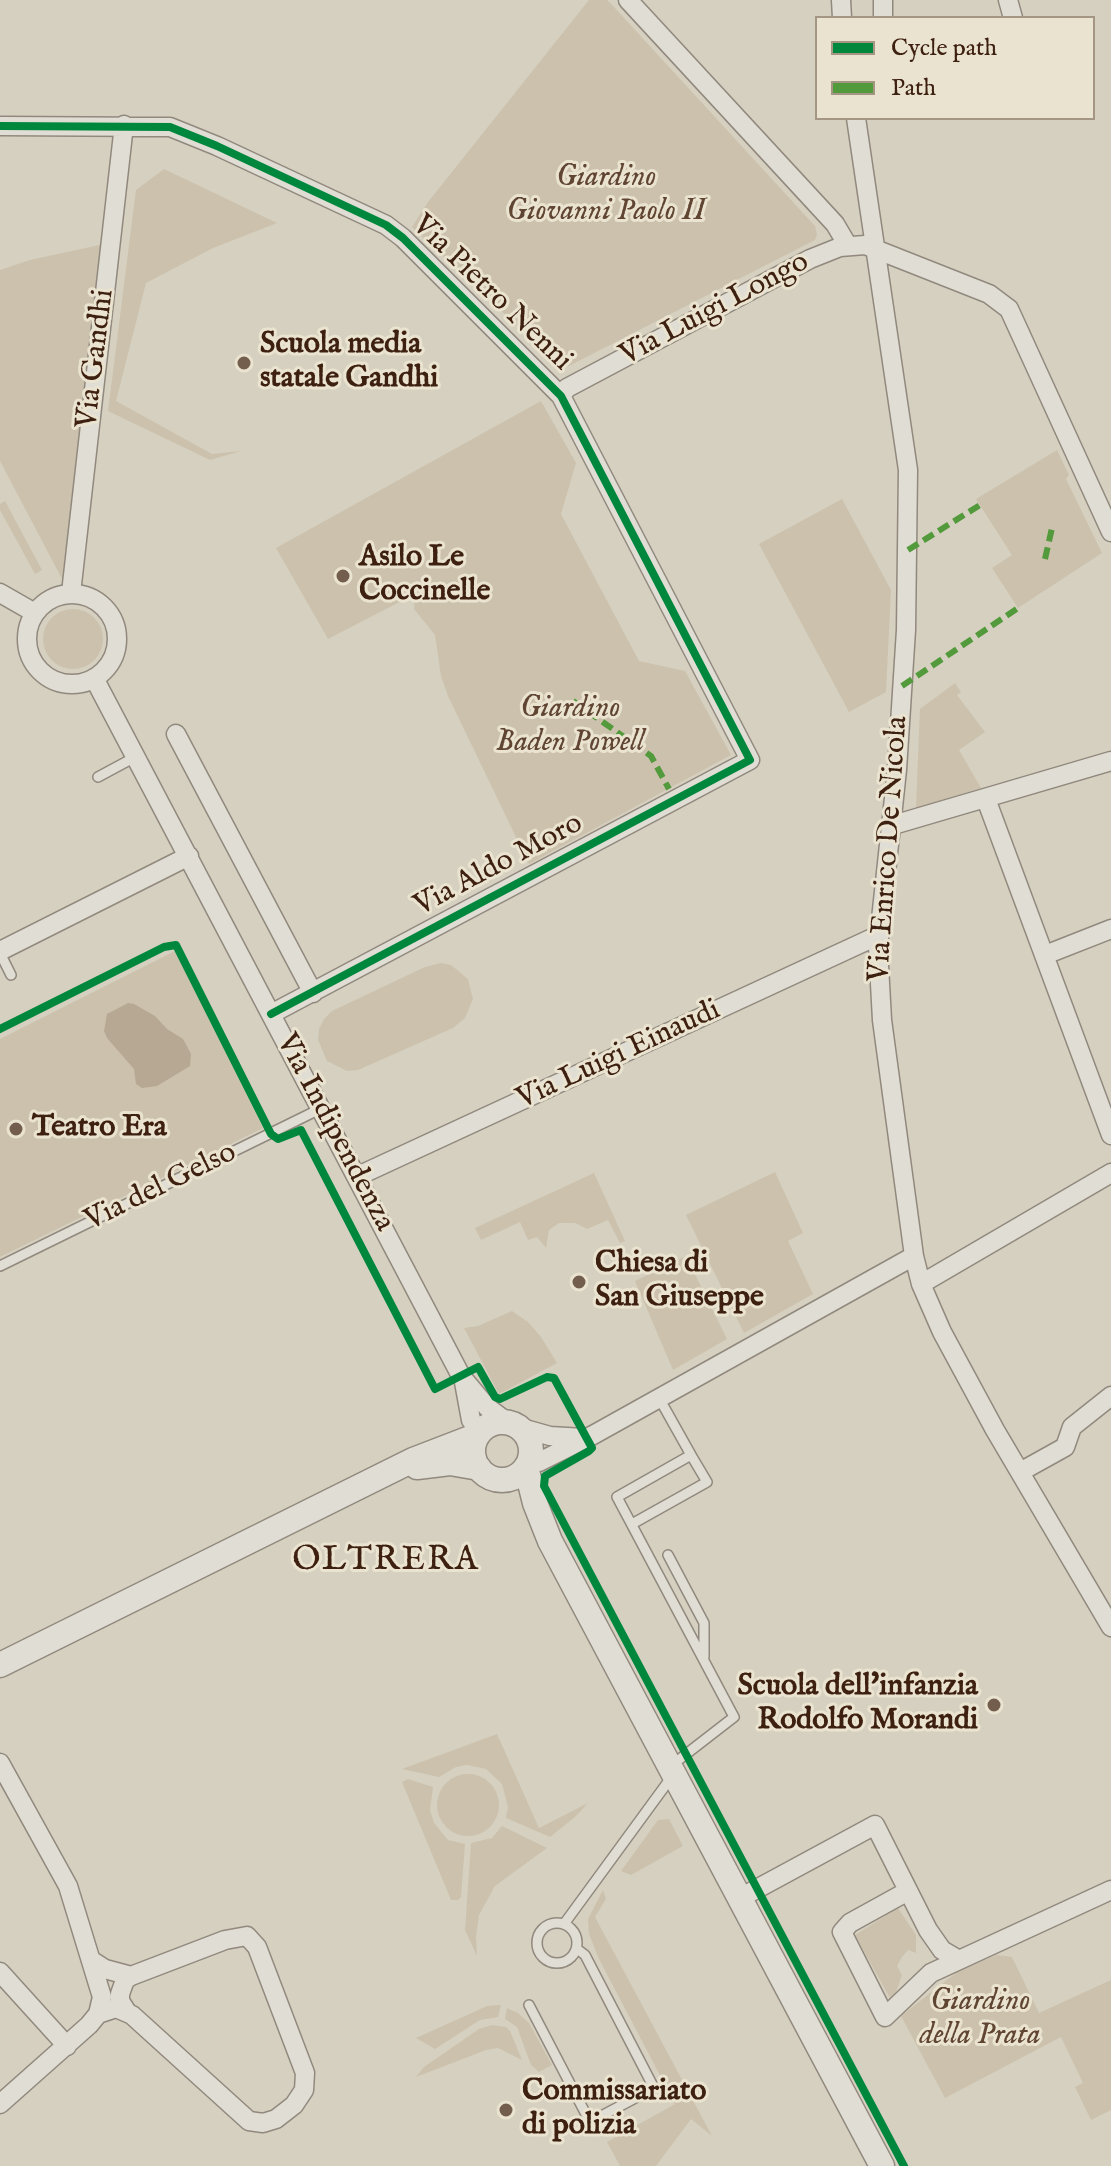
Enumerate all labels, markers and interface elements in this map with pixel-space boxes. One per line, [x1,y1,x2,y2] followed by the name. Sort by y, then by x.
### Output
[815,16,1095,120] legend
[891,33,997,64] text: Cycle path
[891,73,936,104] text: Path
[506,161,706,232] park label: Giardino Giovanni Paolo II
[403,208,579,380] street label: Via Pietro Nenni
[614,245,816,375] street label: Via Luigi Longo
[71,287,123,431] street label: Via Gandhi
[260,328,438,398] place label: Scuola media statale Gandhi
[235,354,253,372] marker: Scuola media statale Gandhi
[359,541,490,612] place label: Asilo Le Coccinelle
[334,567,352,585] marker: Asilo Le Coccinelle
[496,692,644,762] park label: Giardino Baden Powell
[863,715,917,983] street label: Via Enrico De Nicola
[409,807,589,925] street label: Via Aldo Moro
[512,993,726,1119] street label: Via Luigi Einaudi
[267,1028,401,1238] street label: Via Indipendenza
[32,1111,167,1147] place label: Teatro Era
[7,1120,25,1138] marker: Teatro Era
[79,1136,243,1240] street label: Via del Gelso
[595,1247,764,1318] place label: Chiesa di San Giuseppe
[570,1273,588,1291] marker: Chiesa di San Giuseppe
[292,1542,480,1582] district label: OLTRERA
[737,1670,978,1740] place label: Scuola dell'infanzia Rodolfo Morandi
[985,1696,1003,1714] marker: Scuola dell'infanzia Rodolfo Morandi
[919,1985,1041,2056] park label: Giardino della Prata
[522,2075,706,2146] place label: Commissariato di polizia
[497,2101,515,2119] marker: Commissariato di polizia

